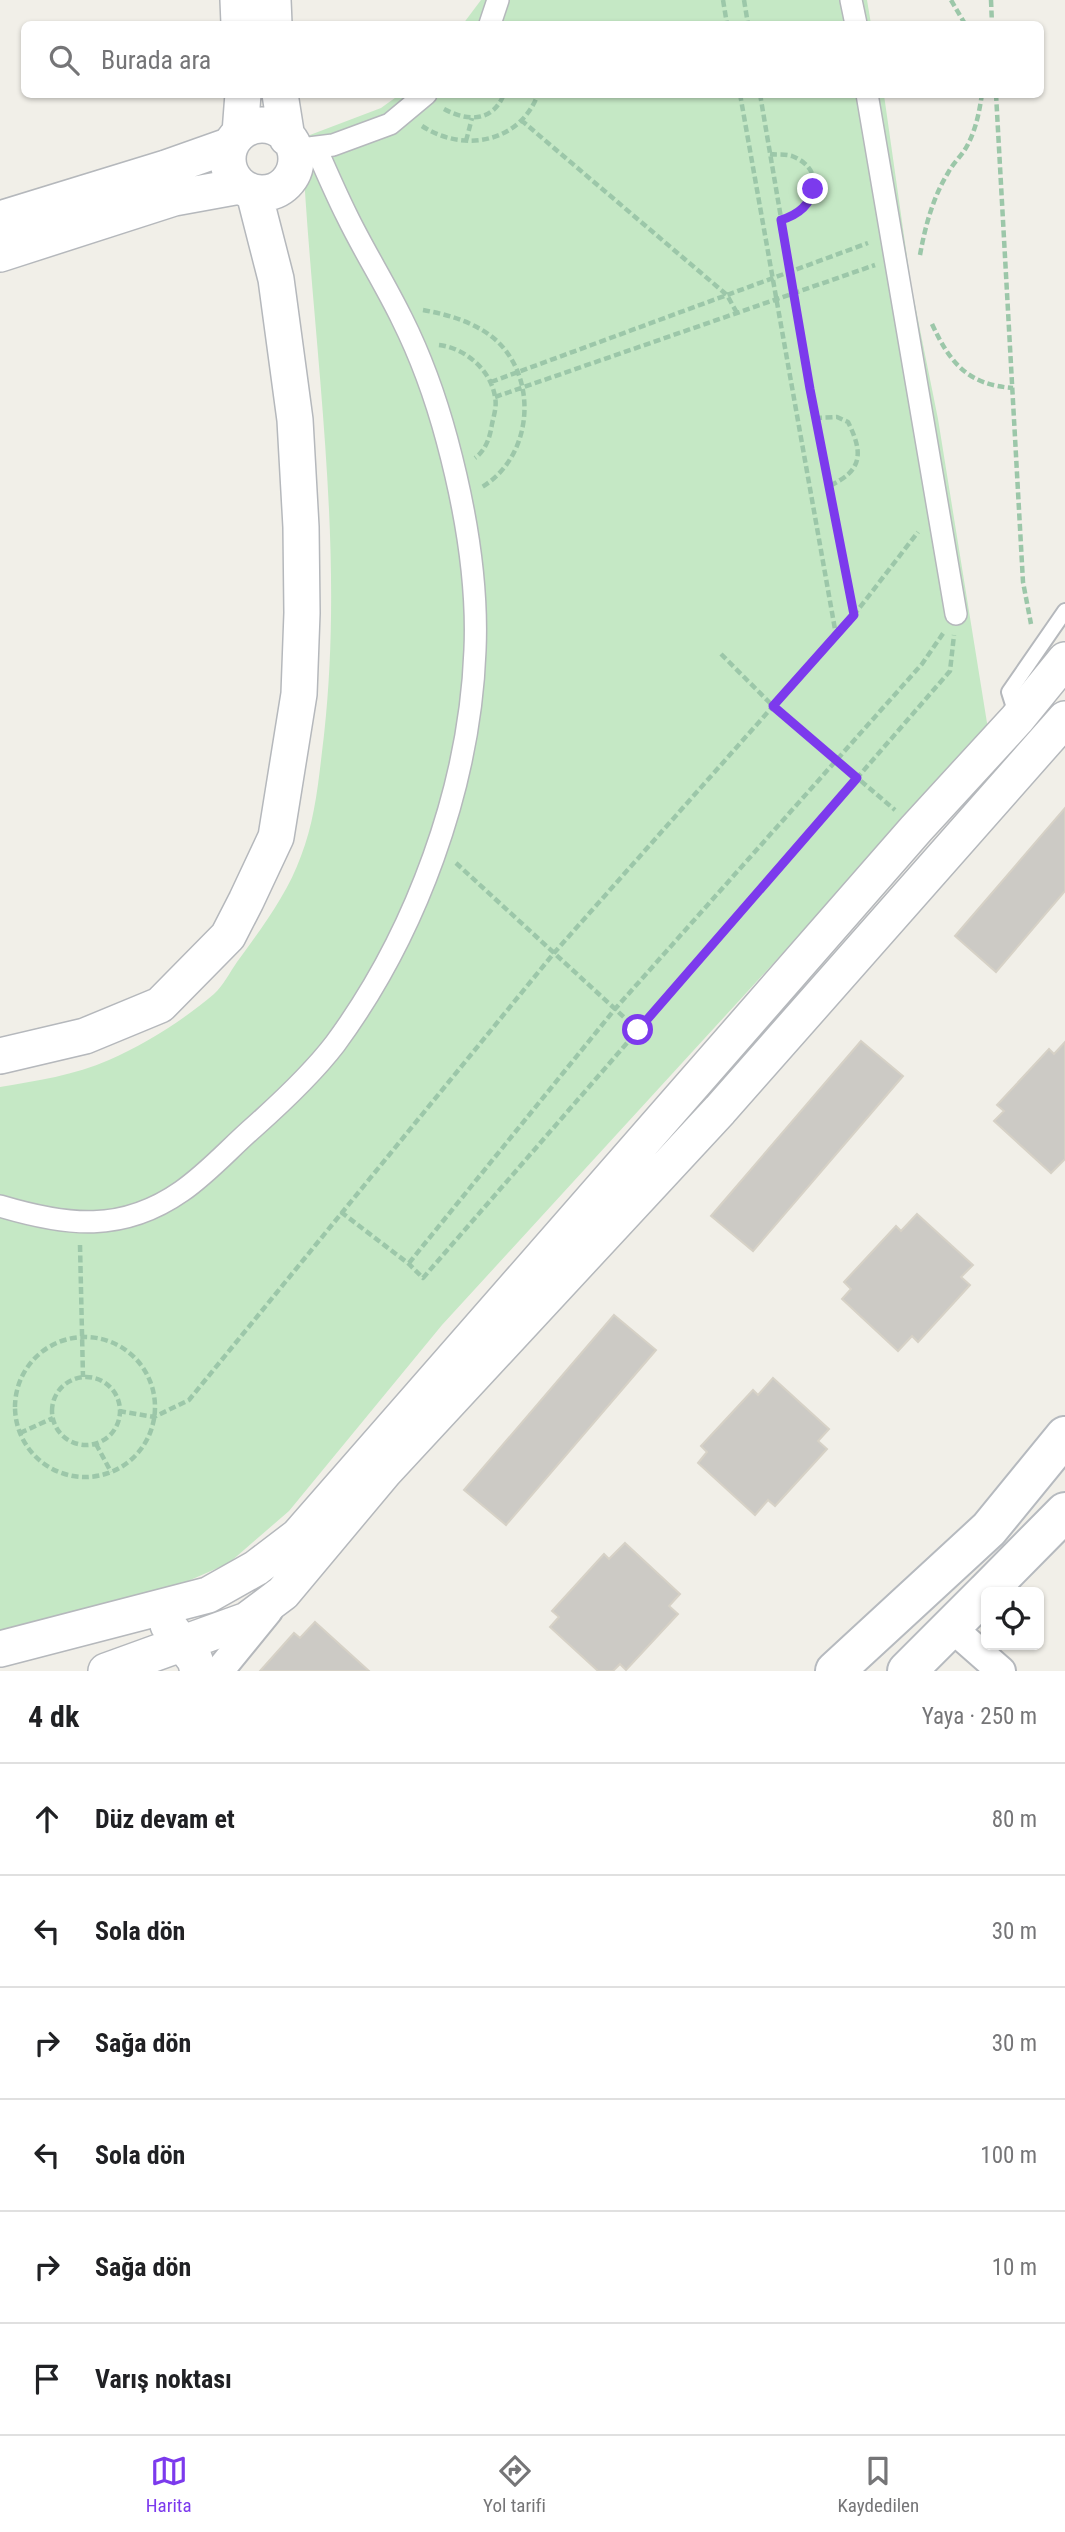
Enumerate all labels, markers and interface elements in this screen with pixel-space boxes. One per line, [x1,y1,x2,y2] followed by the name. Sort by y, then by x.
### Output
[21,21,1044,98] search box
[45,41,83,79] icon: search
[101,45,211,75] text: Burada ara
[797,173,828,204] route end
[622,1014,653,1045] route start
[981,1587,1044,1650] map controls
[981,1587,1044,1650] button: locate
[28,1699,79,1734] text: 4 dk
[922,1703,1037,1730] text: Yaya · 250 m
[28,1800,66,1838] icon: ahead
[95,1804,235,1834] text: Düz devam et
[992,1806,1037,1833] text: 80 m
[28,1912,66,1950] icon: left
[95,1916,185,1946] text: Sola dön
[992,1918,1037,1945] text: 30 m
[28,2024,66,2062] icon: right
[95,2028,191,2058] text: Sağa dön
[992,2030,1037,2057] text: 30 m
[28,2136,66,2174] icon: left
[95,2140,185,2170] text: Sola dön
[980,2142,1037,2169] text: 100 m
[28,2248,66,2286] icon: right
[95,2252,191,2282] text: Sağa dön
[992,2254,1037,2281] text: 10 m
[28,2360,66,2398] icon: arrive
[95,2364,232,2394] text: Varış noktası
[146,2452,192,2517] tab: Harita
[483,2452,546,2517] tab: Yol tarifi
[838,2452,919,2517] tab: Kaydedilen

